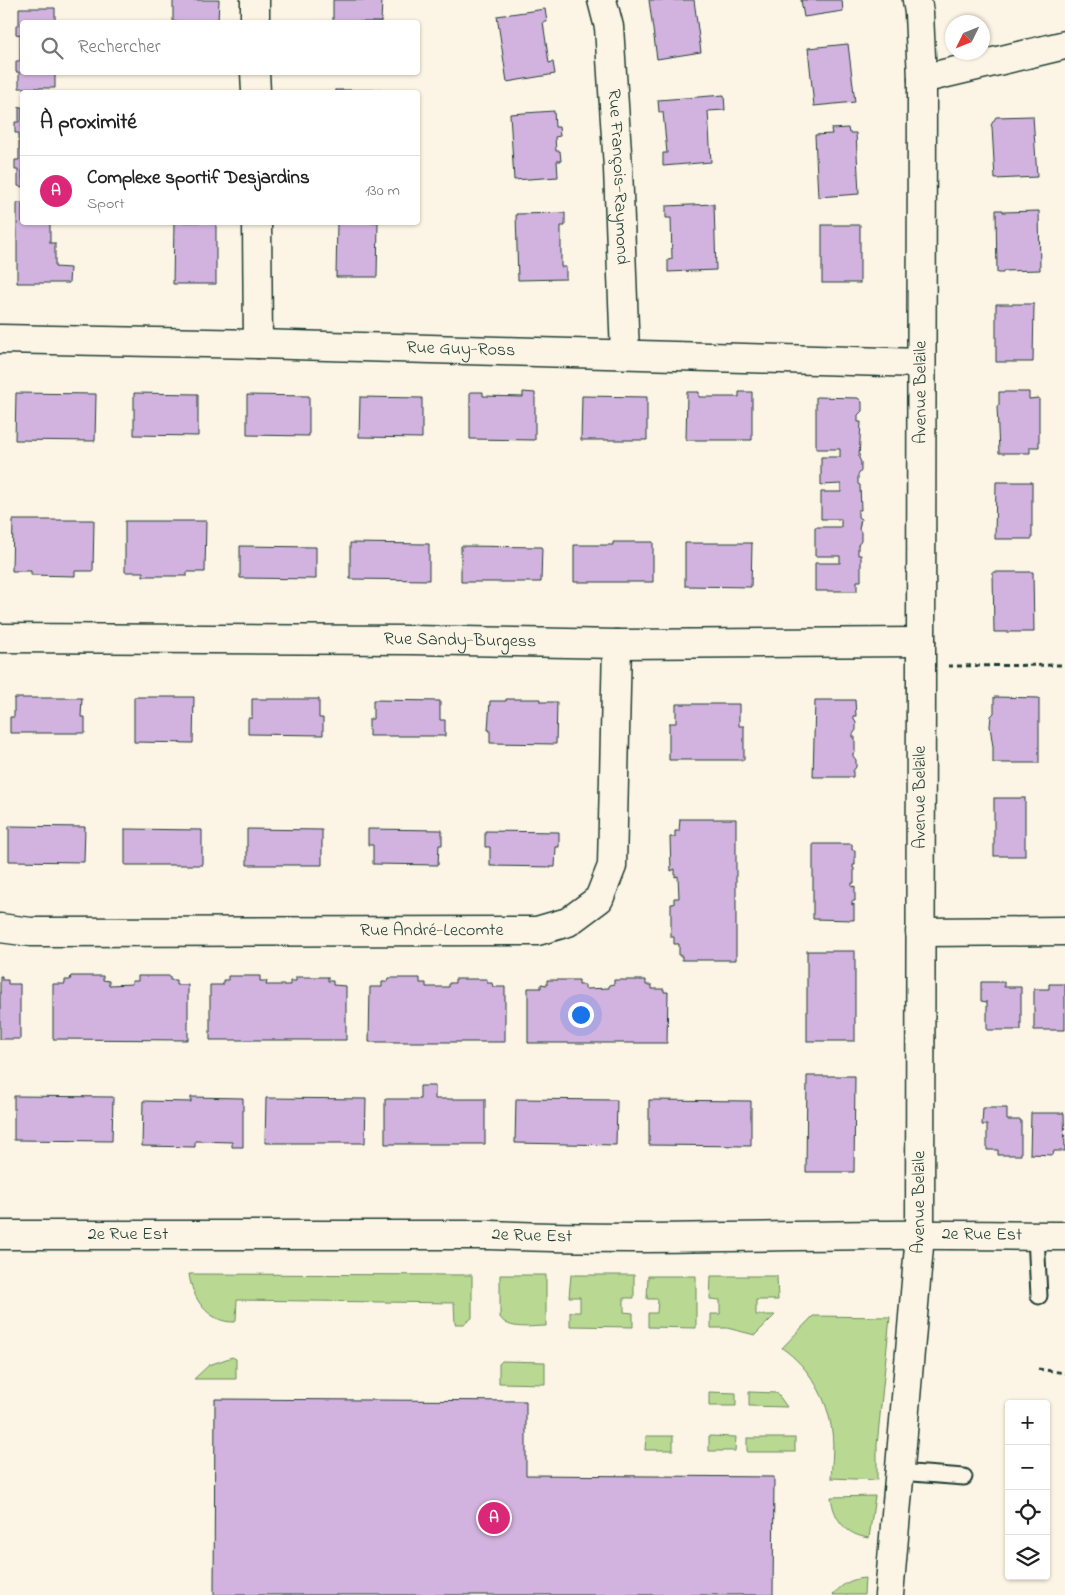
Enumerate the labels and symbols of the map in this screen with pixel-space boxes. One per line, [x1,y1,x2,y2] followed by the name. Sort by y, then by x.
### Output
[945,15,990,60] north arrow
[600,88,635,265] street label: Rue François-Raymond
[406,335,516,364] street label: Rue Guy-Ross
[908,340,935,444] street label: Avenue Belzile
[384,627,536,656] street label: Rue Sandy-Burgess
[908,745,934,849] street label: Avenue Belzile
[360,918,504,944] street label: Rue André-Lecomte
[568,1002,594,1028] your location
[905,1150,933,1255] street label: Avenue Belzile
[88,1222,168,1248] street label: 2e Rue Est
[491,1222,572,1250] street label: 2e Rue Est
[942,1222,1022,1249] street label: 2e Rue Est
[478,1499,510,1537] pin: A

